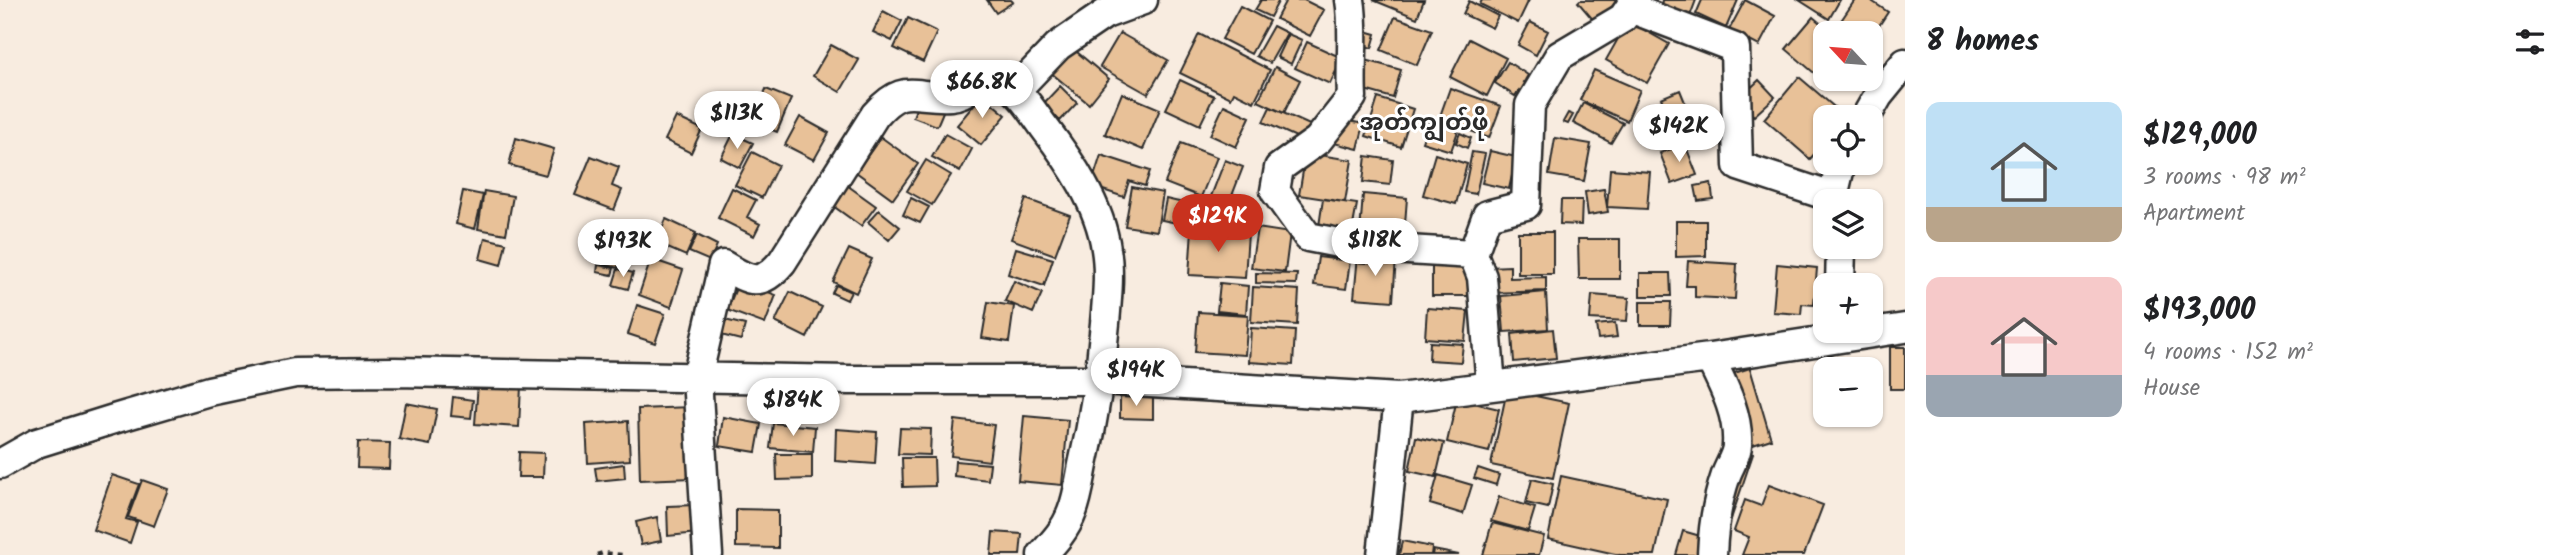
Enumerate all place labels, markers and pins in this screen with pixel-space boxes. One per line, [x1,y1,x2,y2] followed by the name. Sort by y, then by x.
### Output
[925,60,1039,120] pin: $66.8K
[688,92,786,151] pin: $113K
[1630,104,1728,164] pin: $142K
[1169,194,1267,254] pin: $129K
[1326,218,1424,278] pin: $118K
[574,219,672,279] pin: $193K
[1087,348,1185,408] pin: $194K
[744,378,842,438] pin: $184K

